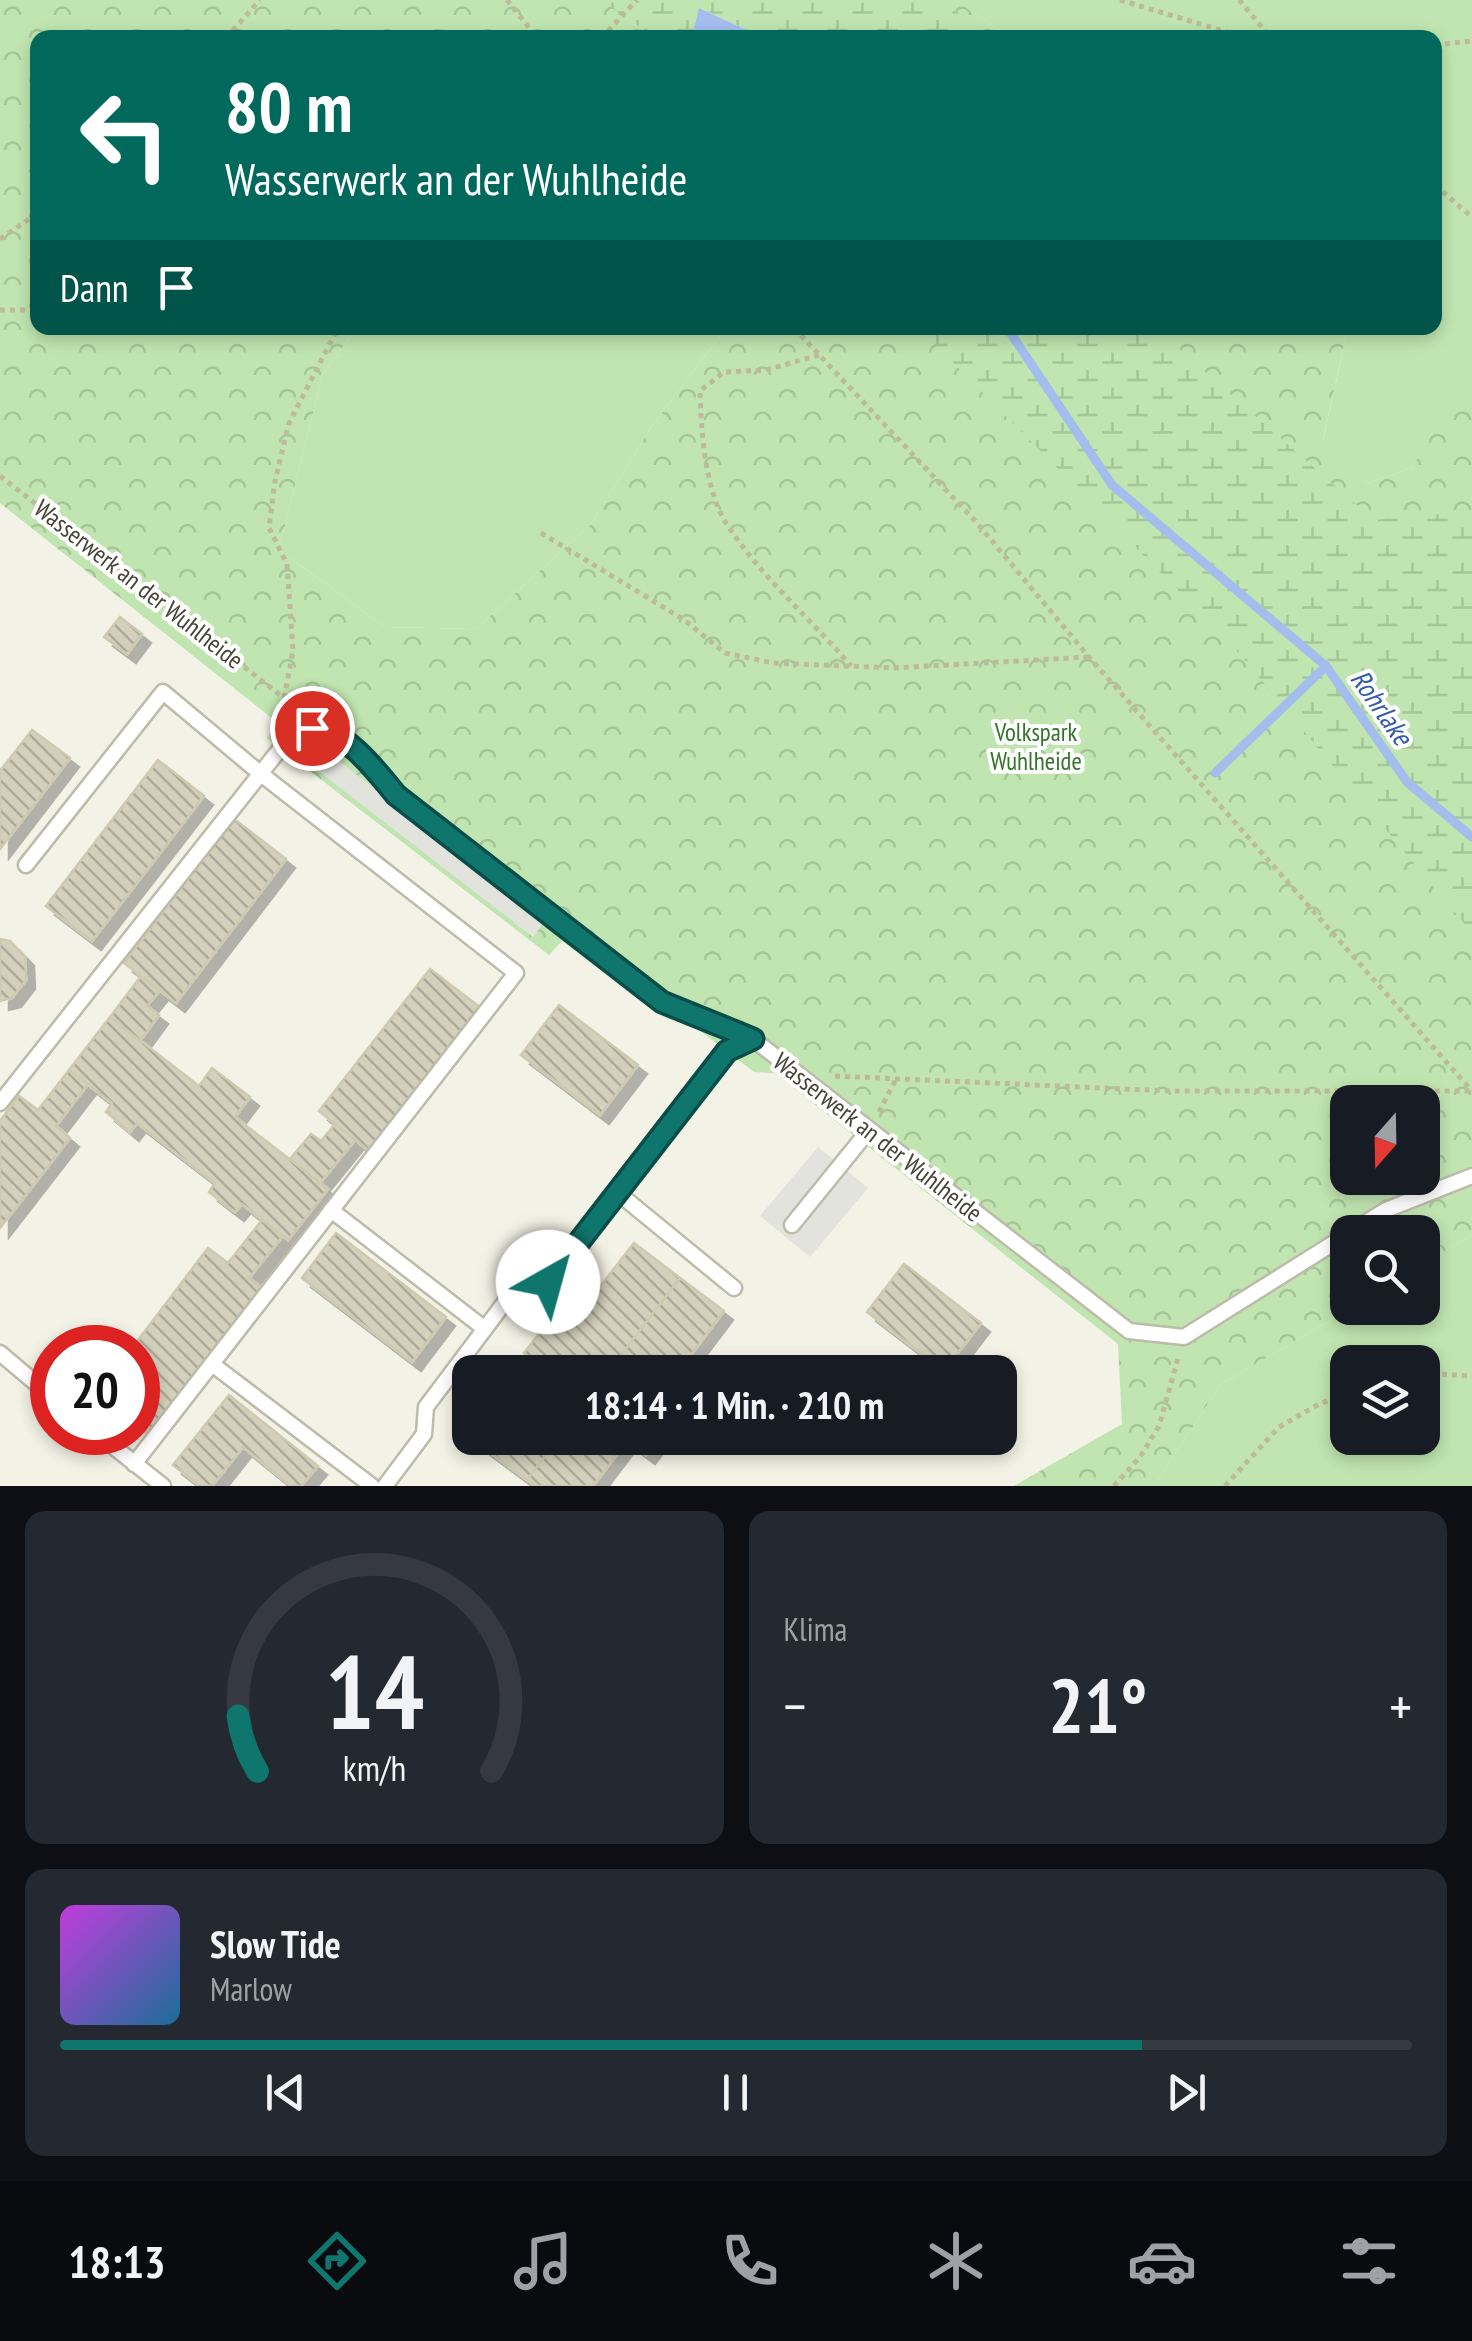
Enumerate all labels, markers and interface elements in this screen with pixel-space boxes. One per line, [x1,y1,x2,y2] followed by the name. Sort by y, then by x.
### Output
[225,61,353,151] text: 80 m
[60,70,190,200] icon: left
[225,149,687,207] text: Wasserwerk an der Wuhlheide
[149,260,204,315] icon: arrive
[60,263,129,312] text: Dann
[28,492,250,676] street label: Wasserwerk an der Wuhlheide
[1343,662,1423,754] water label: Rohrlake
[270,686,355,771] pin
[285,701,340,756] icon: arrive
[990,716,1082,777] park label: Volkspark Wuhlheide
[767,1045,989,1229] street label: Wasserwerk an der Wuhlheide
[1330,1085,1440,1195] north arrow
[1330,1085,1440,1455] map controls
[1330,1215,1440,1325] button: search
[496,1230,600,1334] position arrow
[30,1325,160,1455] speed limit sign: 20
[1330,1345,1440,1455] button: layers
[585,1380,884,1429] text: 18:14 · 1 Min. · 210 m
[784,1608,847,1650] text: Klima
[325,1623,424,1758] text: 14
[1048,1657,1147,1754] text: 21°
[784,1670,806,1741] text: −
[1389,1670,1412,1741] text: +
[343,1745,406,1791] text: km/h
[210,1919,341,1968] text: Slow Tide
[210,1968,292,2010] text: Marlow
[258,2065,313,2120] icon: previous
[708,2065,763,2120] icon: pause
[1159,2065,1214,2120] icon: next
[302,2226,372,2296] icon: directions
[508,2226,578,2296] icon: music
[715,2226,785,2296] icon: phone
[921,2226,991,2296] icon: climate
[1127,2226,1197,2296] icon: car
[1334,2226,1404,2296] icon: filters
[68,2232,166,2290] text: 18:13

